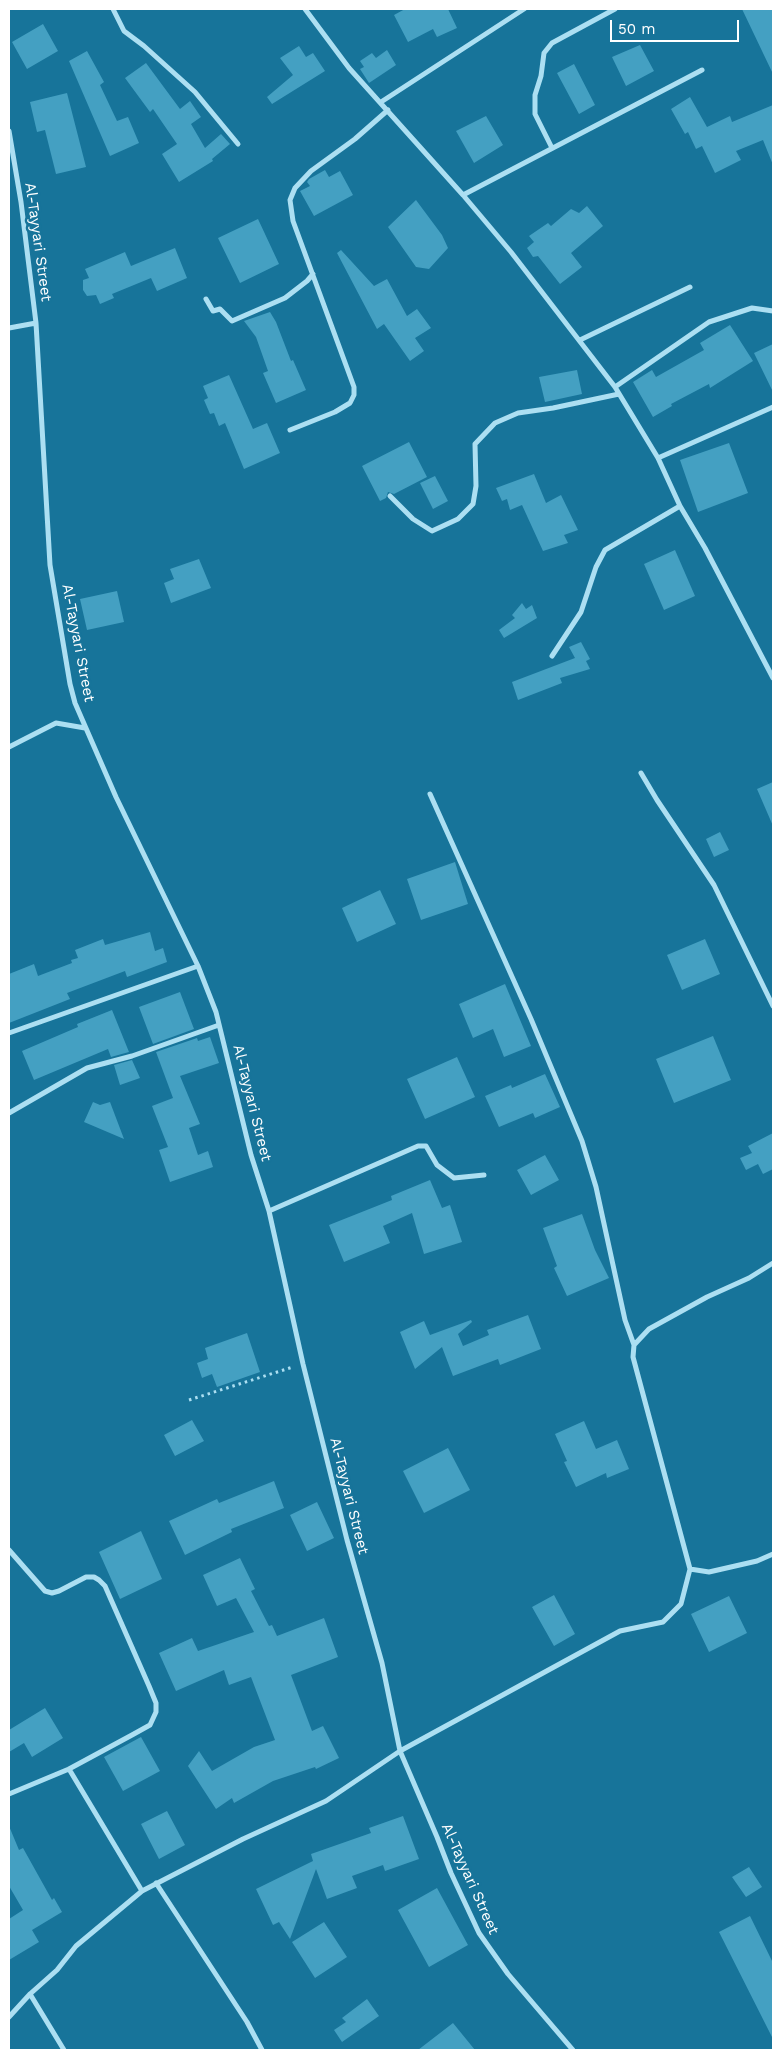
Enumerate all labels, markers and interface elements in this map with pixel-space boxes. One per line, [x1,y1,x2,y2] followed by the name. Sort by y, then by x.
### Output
[612,10,741,42] scale bar
[618,20,655,38] text: 50 m
[21,181,55,303] street label: Al-Tayyari Street
[58,582,98,704] street label: Al-Tayyari Street
[229,1043,275,1163] street label: Al-Tayyari Street
[326,1436,372,1556] street label: Al-Tayyari Street
[437,1821,503,1937] street label: Al-Tayyari Street

